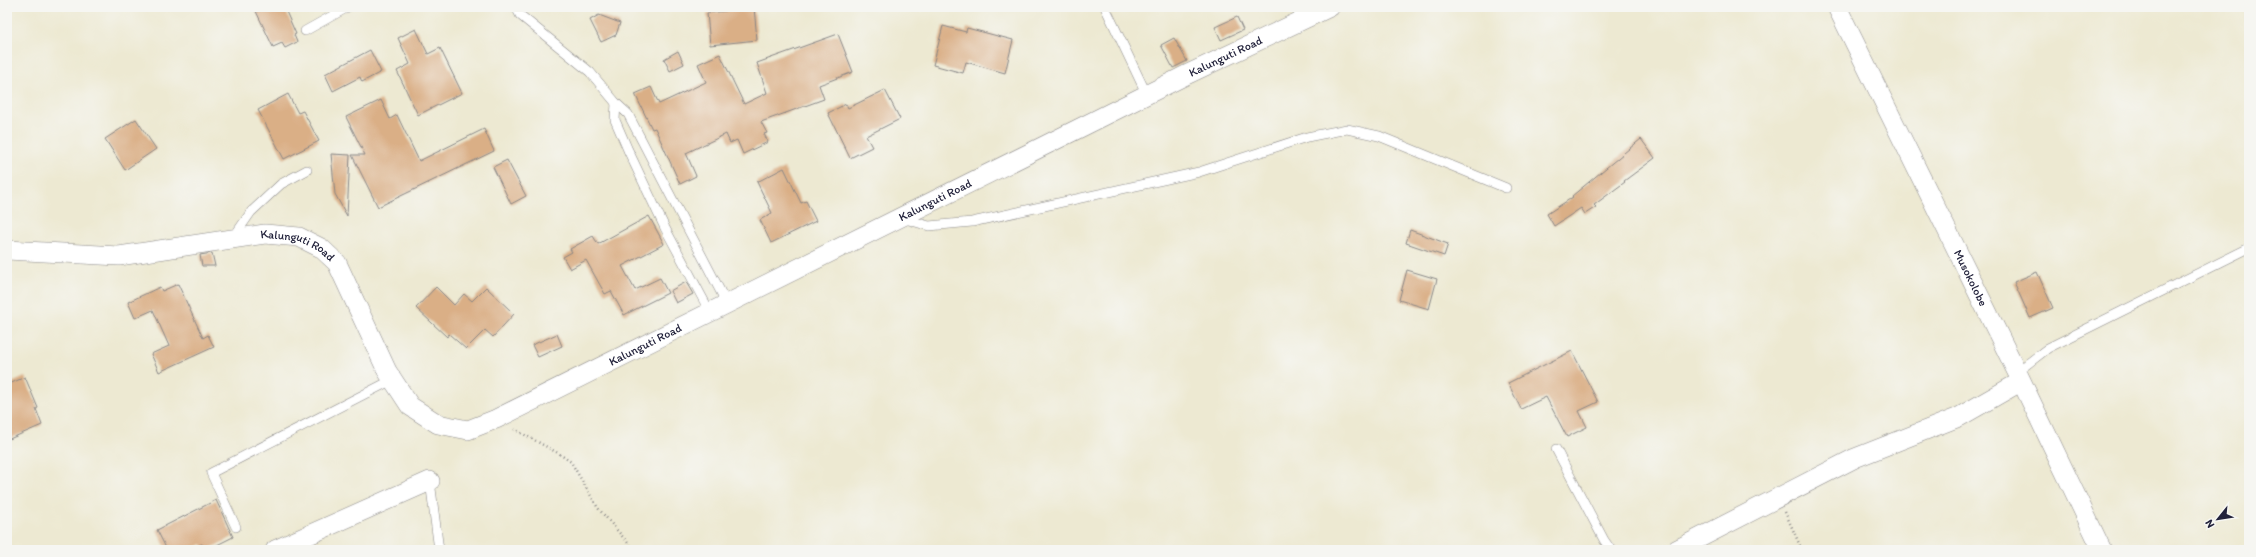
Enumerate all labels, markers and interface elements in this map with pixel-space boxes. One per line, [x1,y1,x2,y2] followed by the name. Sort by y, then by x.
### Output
[1187,33,1265,80] street label: Kalunguti Road
[896,176,974,224] street label: Kalunguti Road
[259,227,338,265] street label: Kalunguti Road
[1951,247,1991,309] street label: Musokolobe
[606,320,684,369] street label: Kalunguti Road
[2198,499,2238,539] north arrow
[2202,517,2217,530] text: N

